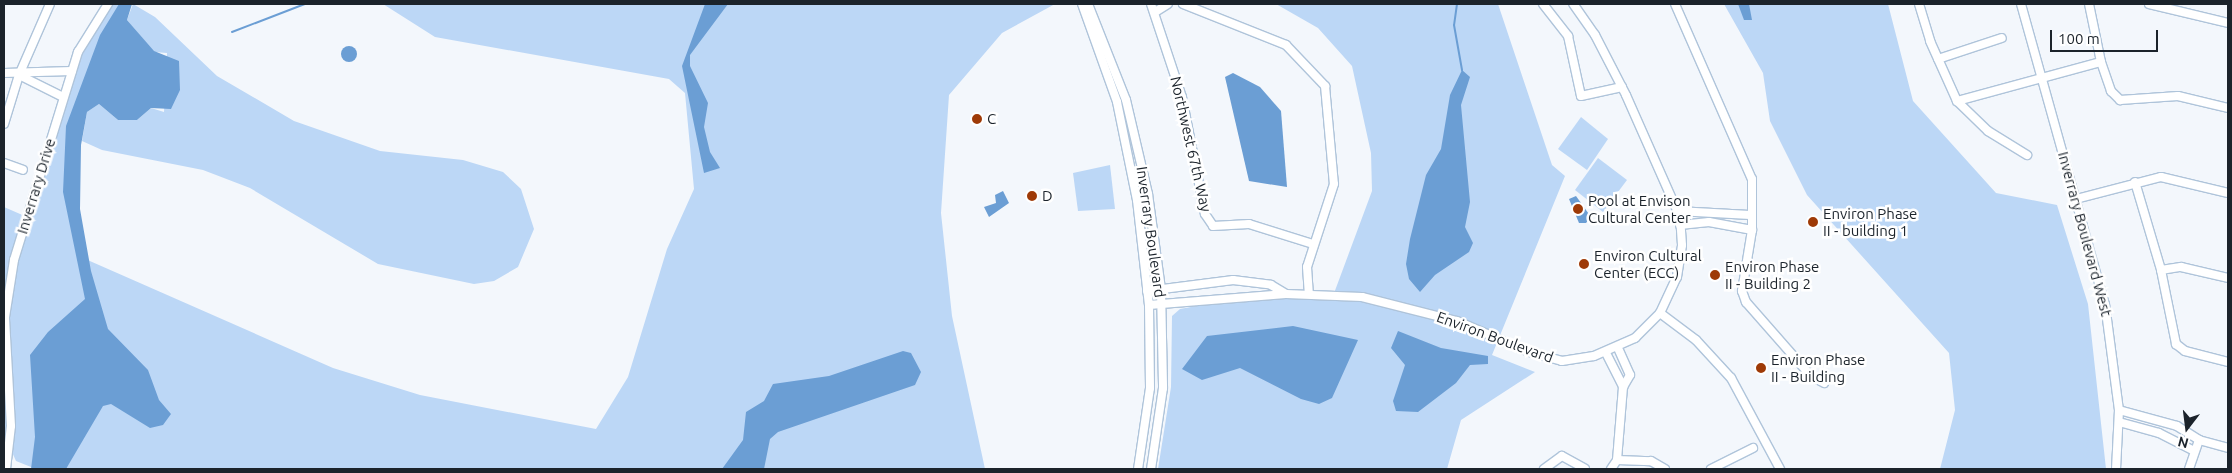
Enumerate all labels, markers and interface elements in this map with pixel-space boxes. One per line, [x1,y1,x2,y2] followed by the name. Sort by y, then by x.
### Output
[2052,20,2160,52] scale bar
[2058,30,2100,47] text: 100 m
[1167,74,1215,214] street label: Northwest 67th Way
[987,110,996,128] place label: C
[971,113,983,125] marker: C
[13,136,59,236] street label: Inverrary Drive
[2054,150,2116,318] street label: Inverrary Boulevard West
[1133,165,1169,299] street label: Inverrary Boulevard
[1042,187,1053,205] place label: D
[1026,190,1038,202] marker: D
[1588,191,1691,226] place label: Pool at Envison Cultural Center
[1572,203,1584,215] marker: Pool at Envison Cultural Center
[1823,204,1917,239] place label: Environ Phase II - building 1
[1807,216,1819,228] marker: Environ Phase II - building 1
[1594,246,1702,281] place label: Environ Cultural Center (ECC)
[1725,257,1819,292] place label: Environ Phase II - Building 2
[1578,258,1590,270] marker: Environ Cultural Center (ECC)
[1709,269,1721,281] marker: Environ Phase II - Building 2
[1434,308,1556,366] street label: Environ Boulevard
[1771,350,1865,385] place label: Environ Phase II - Building
[1755,362,1767,374] marker: Environ Phase II - Building
[2162,403,2212,453] north arrow
[2176,433,2190,452] text: N

